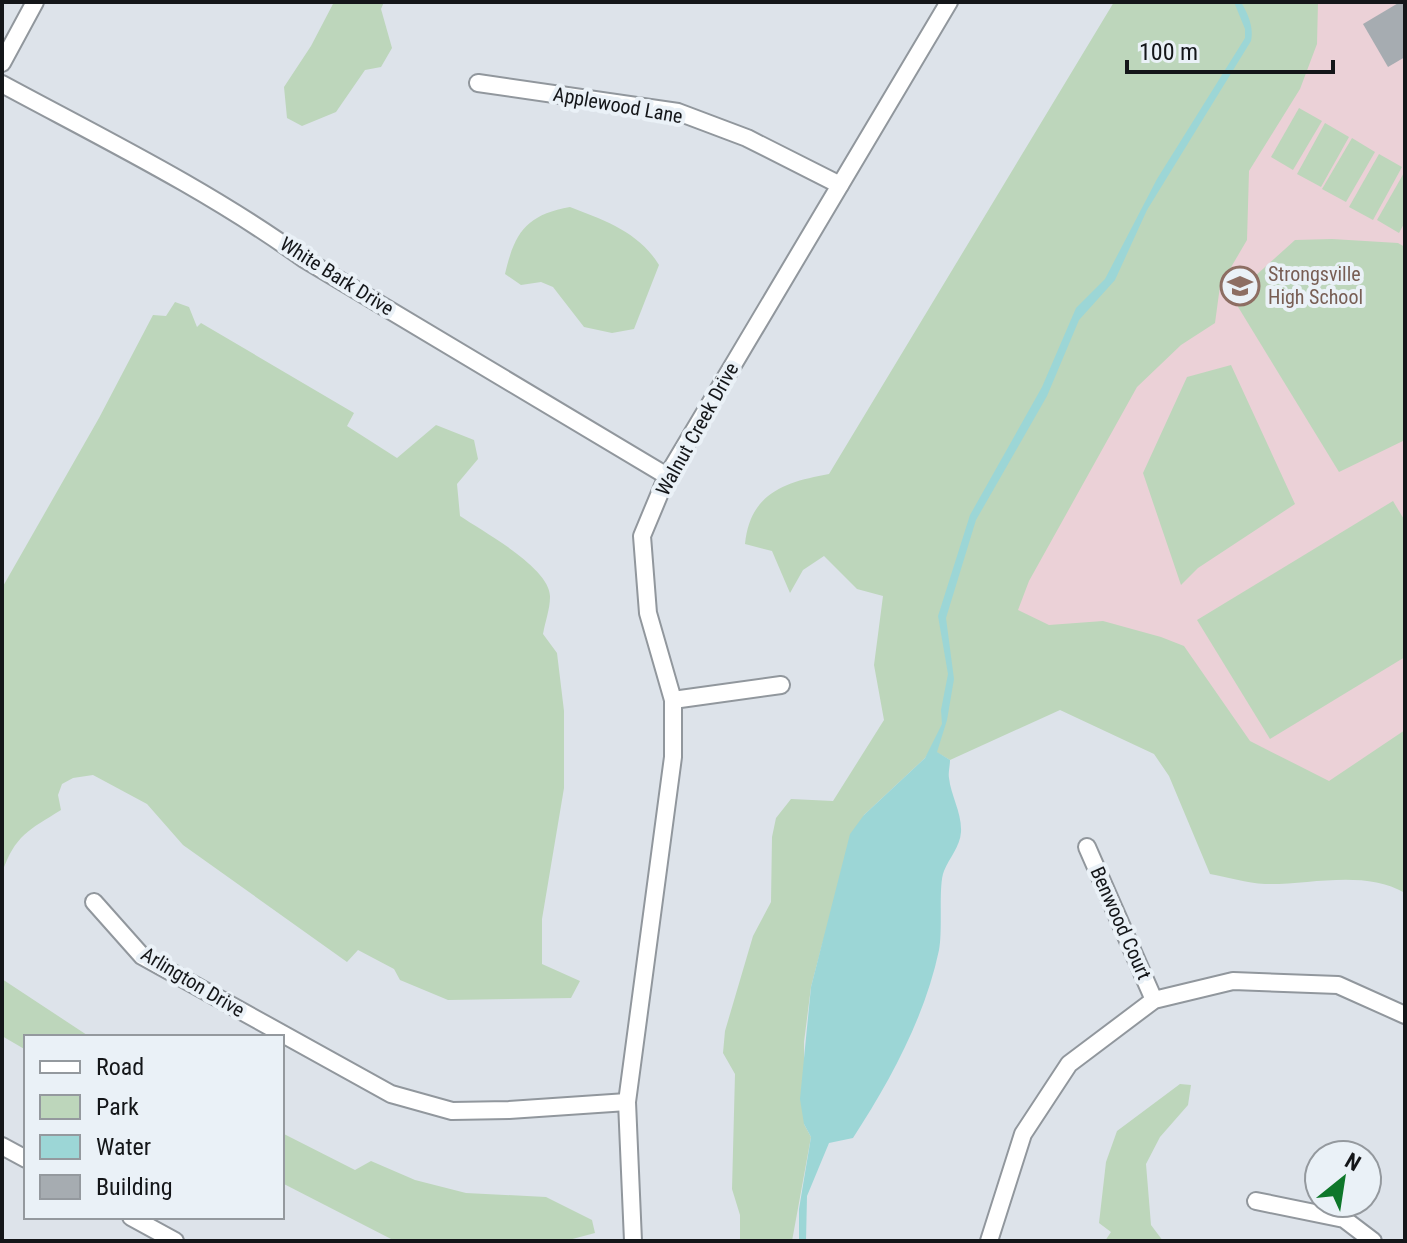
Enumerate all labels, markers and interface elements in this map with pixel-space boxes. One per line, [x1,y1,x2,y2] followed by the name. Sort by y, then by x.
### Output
[1127,24,1333,74] scale bar
[1139,38,1198,66] text: 100 m
[551,82,685,128] street label: Applewood Lane
[276,232,398,320] street label: White Bark Drive
[1268,262,1363,309] place label: Strongsville High School
[1219,265,1261,307] school or university icon: Strongsville High School
[651,358,743,500] street label: Walnut Creek Drive
[1085,863,1157,983] street label: Benwood Court
[137,942,249,1022] street label: Arlington Drive
[24,1035,284,1219] legend
[96,1053,144,1081] text: Road
[96,1093,139,1121] text: Park
[96,1133,151,1161] text: Water
[1303,1139,1383,1219] north arrow
[1341,1148,1365,1176] text: N
[96,1173,173,1201] text: Building

